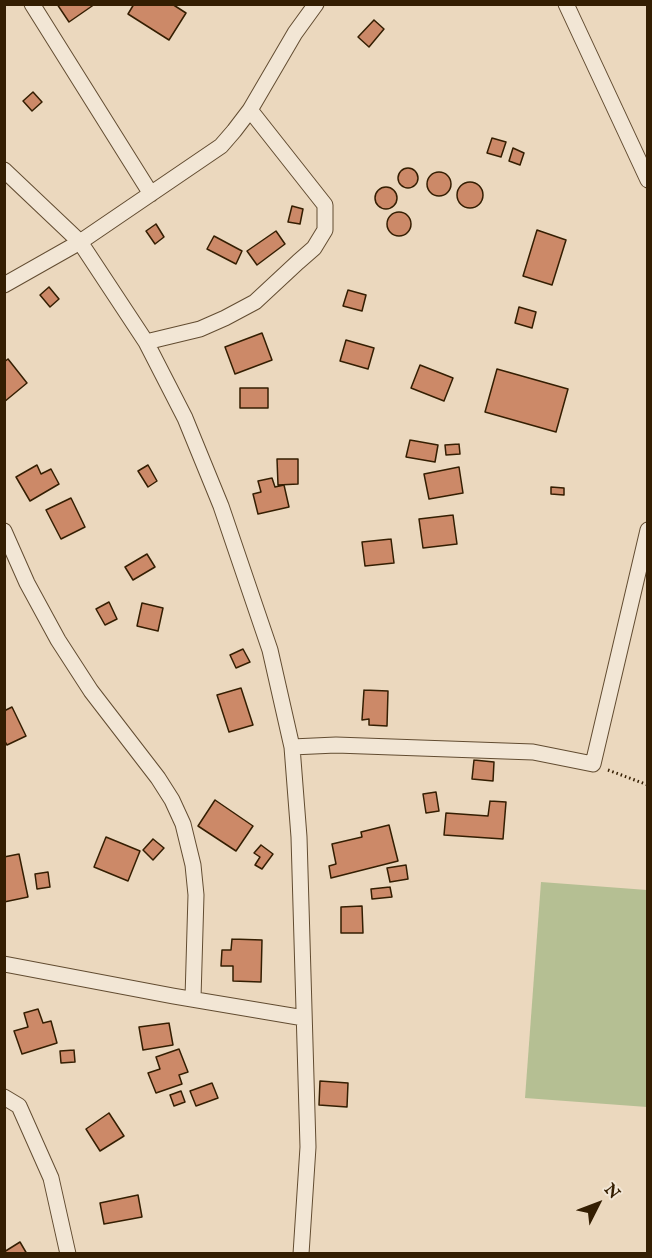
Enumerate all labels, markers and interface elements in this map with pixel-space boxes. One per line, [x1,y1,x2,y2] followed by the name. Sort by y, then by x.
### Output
[568,1174,628,1234] north arrow
[599,1180,623,1204] text: N

